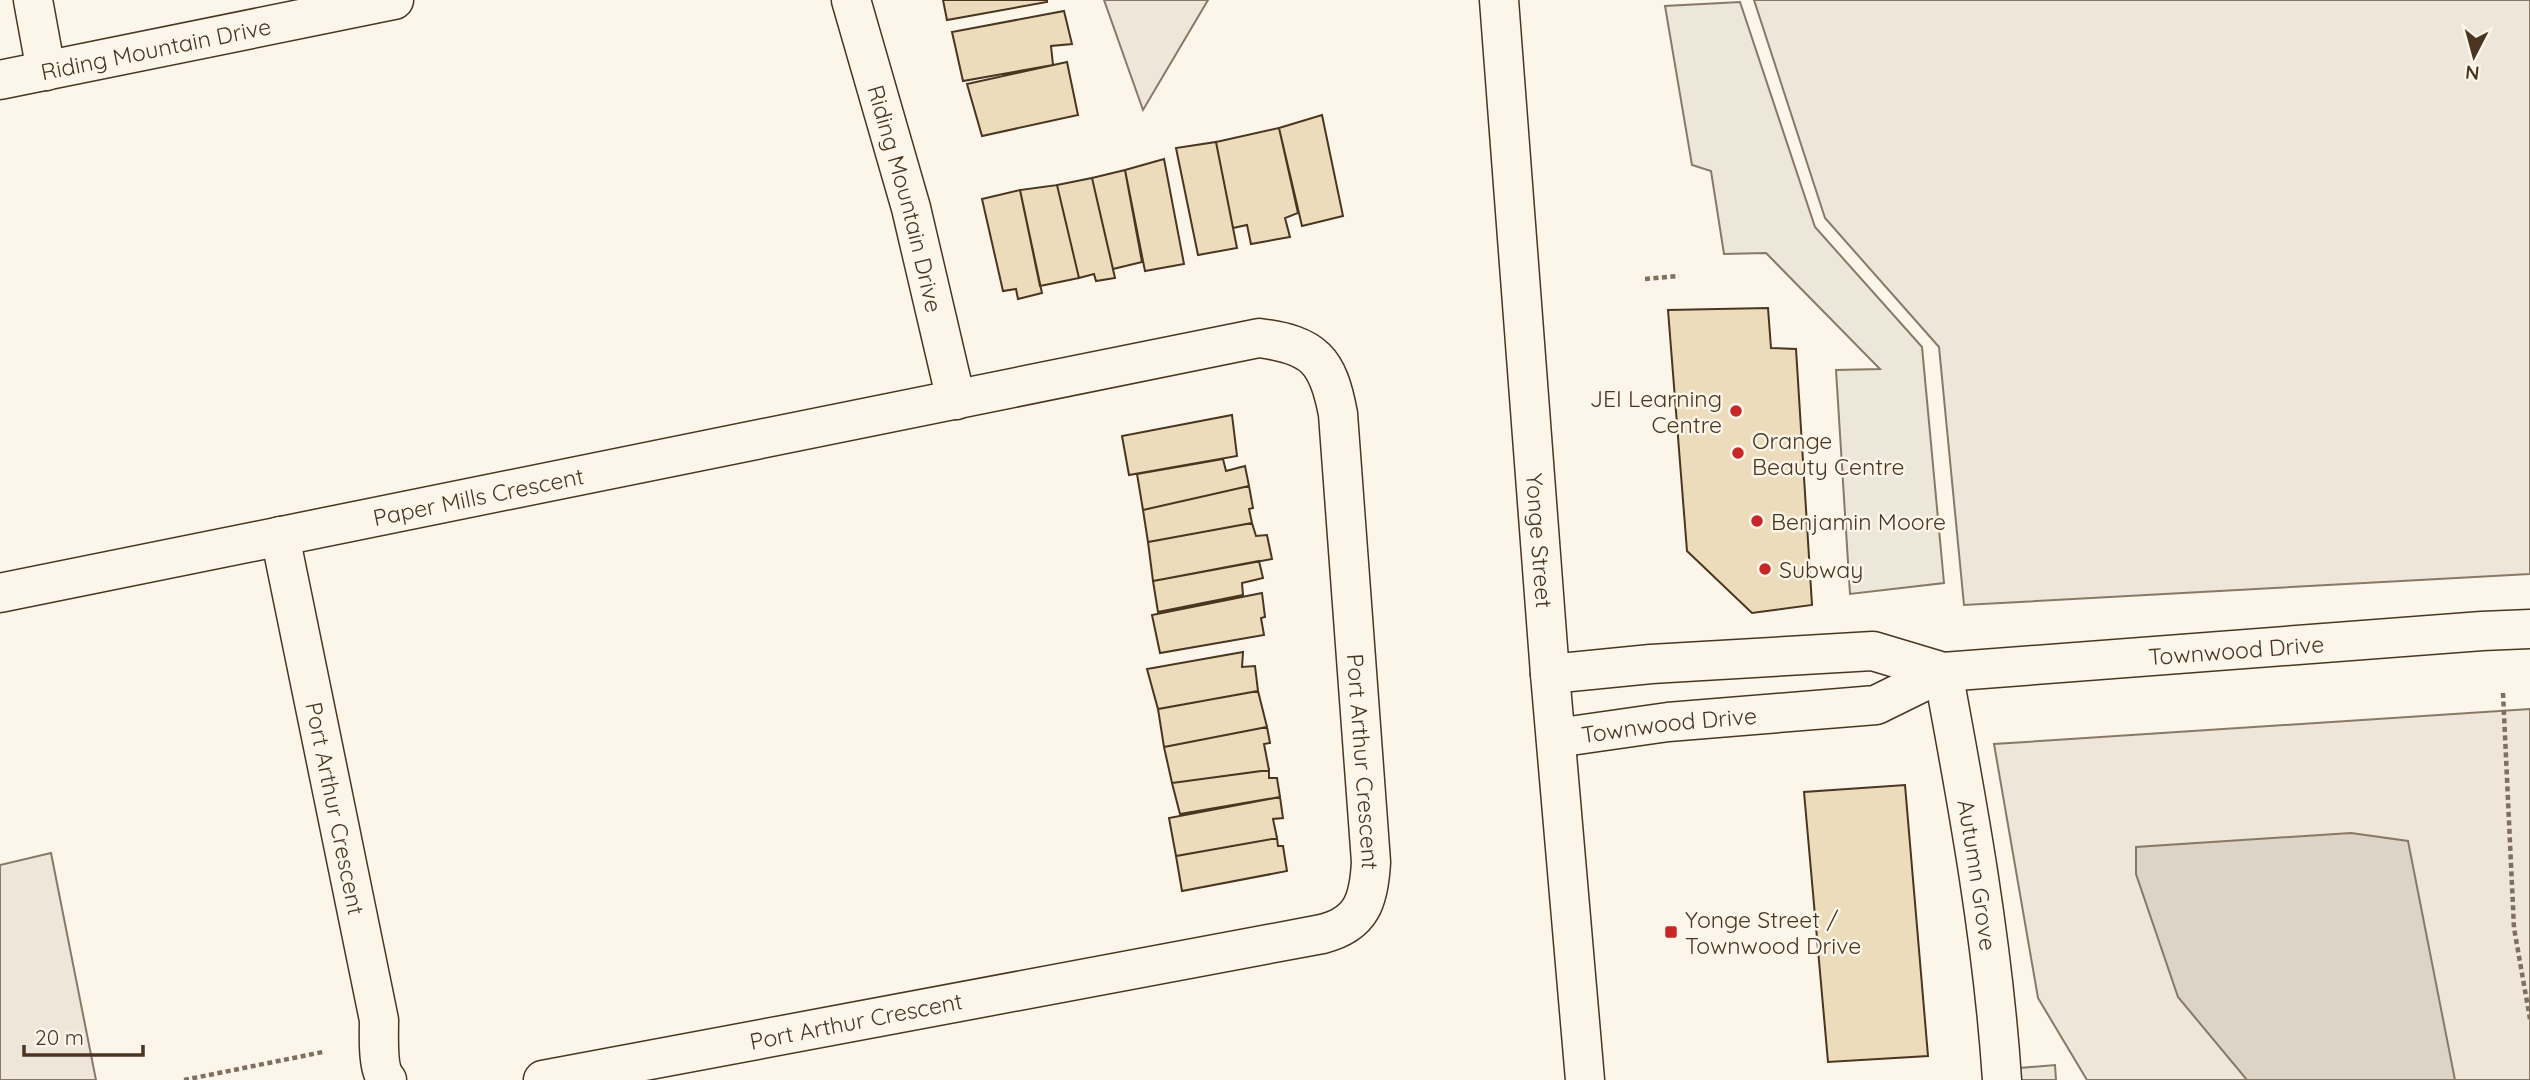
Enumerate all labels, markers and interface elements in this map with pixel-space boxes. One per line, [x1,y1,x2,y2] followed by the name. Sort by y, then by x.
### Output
[38,11,273,86] street label: Riding Mountain Drive
[2439,21,2509,91] north arrow
[2464,60,2480,86] text: N
[862,81,949,315] street label: Riding Mountain Drive
[1590,384,1722,439] place label: JEI Learning Centre
[1728,403,1744,419] marker: JEI Learning Centre
[1752,426,1904,481] place label: Orange Beauty Centre
[1730,445,1746,461] marker: Orange Beauty Centre
[370,461,586,532] street label: Paper Mills Crescent
[1520,472,1559,609] street label: Yonge Street
[1771,507,1946,536] place label: Benjamin Moore
[1749,513,1765,529] marker: Benjamin Moore
[1779,555,1863,584] place label: Subway
[1757,561,1773,577] marker: Subway
[2147,629,2325,671] street label: Townwood Drive
[1341,653,1386,871] street label: Port Arthur Crescent
[300,699,372,917] street label: Port Arthur Crescent
[1579,700,1758,749] street label: Townwood Drive
[1952,797,2004,952] street label: Autumn Grove
[1685,905,1861,960] place label: Yonge Street / Townwood Drive
[1663,924,1679,940] marker: Yonge Street / Townwood Drive
[747,986,965,1056] street label: Port Arthur Crescent
[24,1014,144,1058] scale bar
[35,1024,84,1050] text: 20 m

